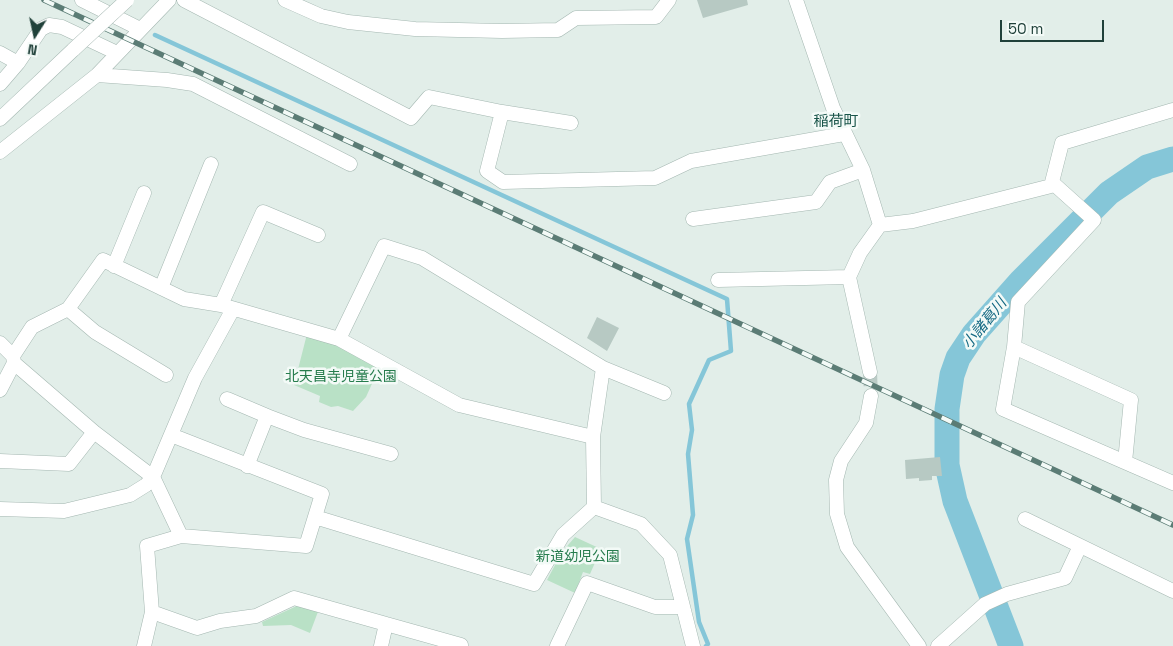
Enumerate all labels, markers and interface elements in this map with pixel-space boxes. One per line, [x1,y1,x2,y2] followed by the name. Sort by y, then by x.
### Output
[10,10,60,60] north arrow
[1003,10,1107,42] scale bar
[1008,19,1043,38] text: 50 m
[26,40,39,59] text: N
[814,113,858,131] district label: 稲荷町
[959,295,1011,353] water label: 小諸葛川
[285,369,397,385] park label: 北天昌寺児童公園
[536,549,620,565] park label: 新道幼児公園

